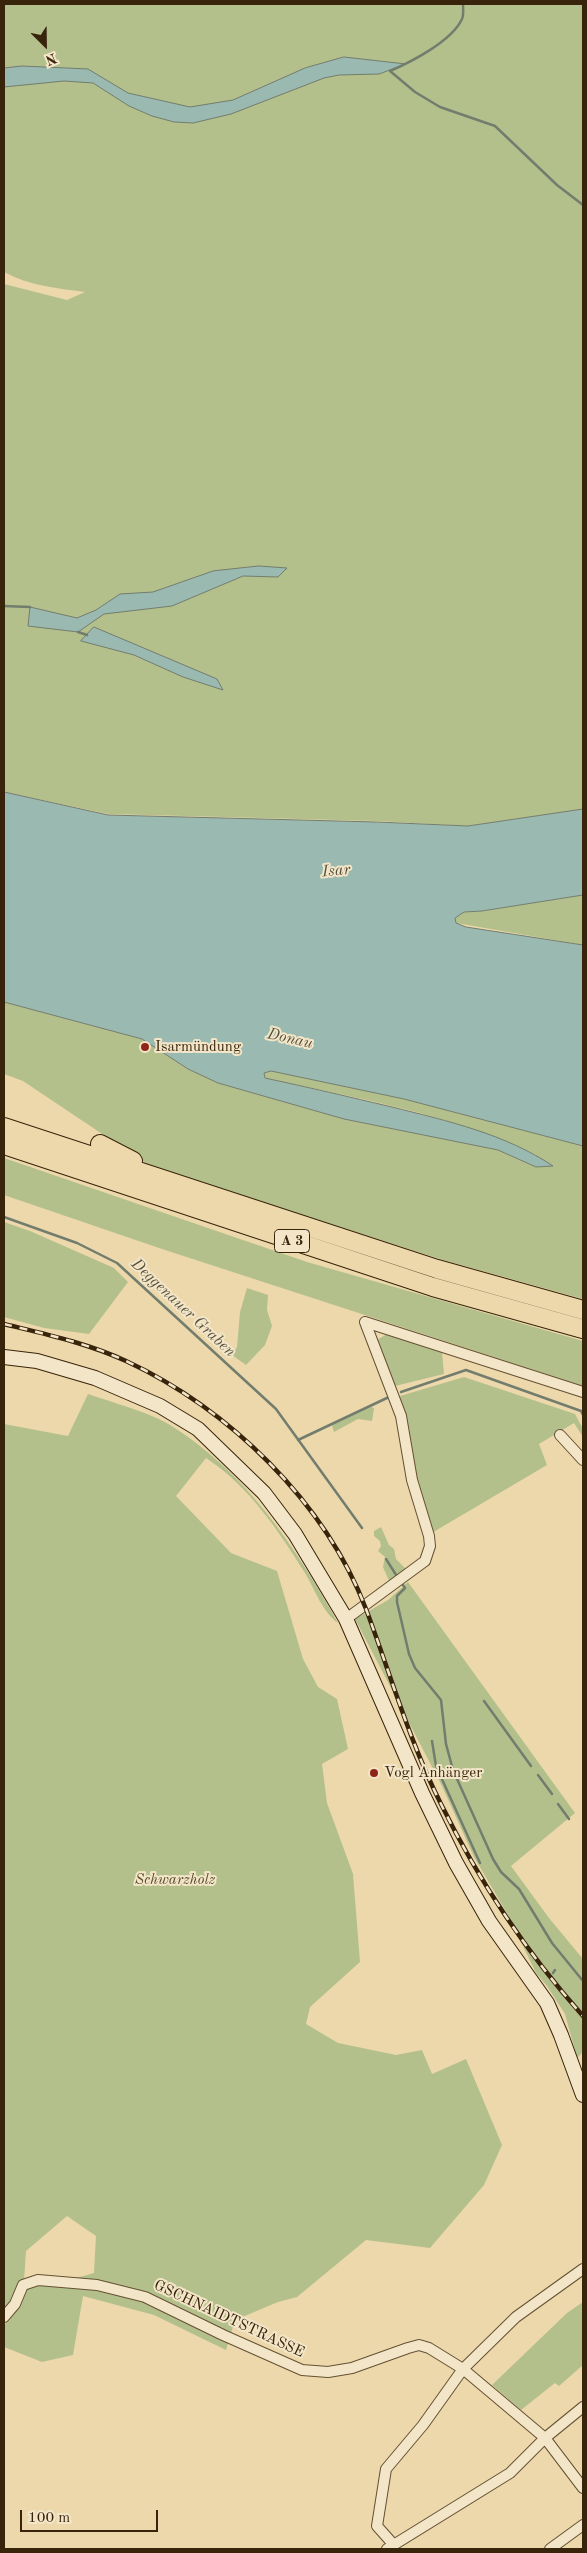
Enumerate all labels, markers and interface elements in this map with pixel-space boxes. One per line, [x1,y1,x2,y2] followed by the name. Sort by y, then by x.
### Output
[20,20,70,70] north arrow
[43,50,59,67] text: N
[321,860,351,882] water label: Isar
[265,1024,315,1054] water label: Donau
[155,1038,241,1056] place label: Isarmündung
[139,1041,151,1053] marker: Isarmündung
[274,1230,310,1252] road number: A 3
[127,1255,239,1361] water label: Deggenauer Graben
[384,1764,482,1782] place label: Vogl Anhänger
[368,1767,380,1779] marker: Vogl Anhänger
[135,1871,215,1889] park label: Schwarzholz
[151,2276,307,2362] street label: GSCHNAIDTSTRASSE
[22,2500,160,2532] scale bar
[28,2511,70,2526] text: 100 m

